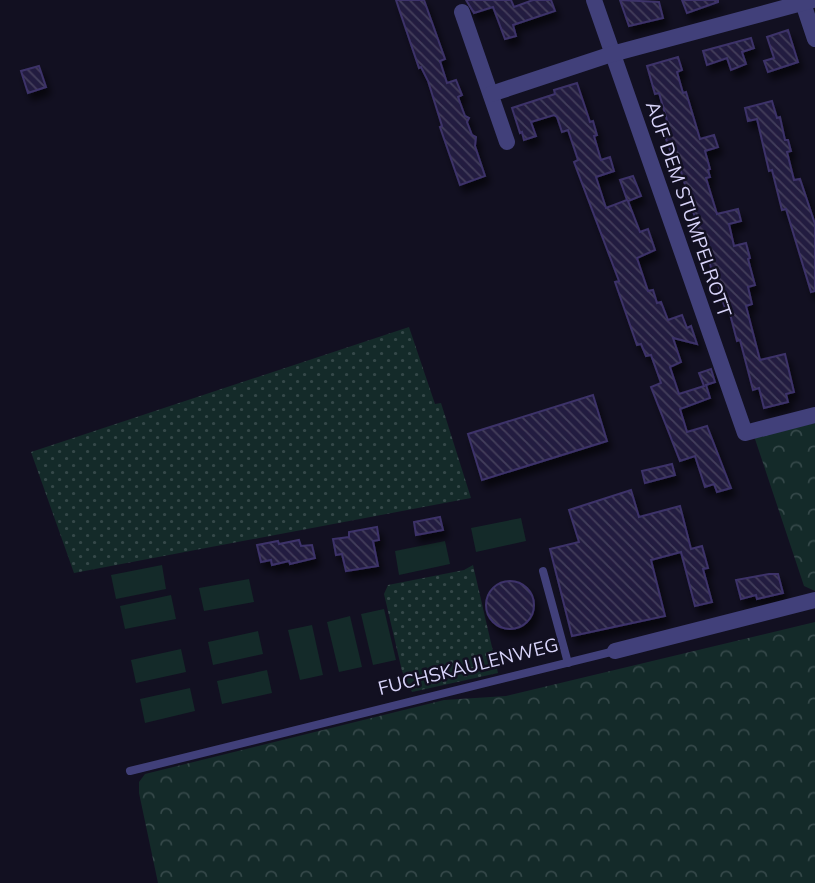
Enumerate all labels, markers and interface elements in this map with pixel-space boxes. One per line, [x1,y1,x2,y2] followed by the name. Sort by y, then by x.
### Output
[641,98,737,321] street label: AUF DEM STUMPELROTT
[375,632,561,700] street label: FUCHSKAULENWEG

